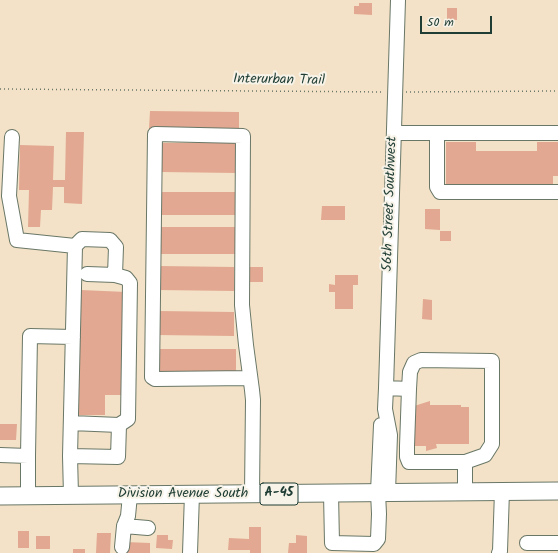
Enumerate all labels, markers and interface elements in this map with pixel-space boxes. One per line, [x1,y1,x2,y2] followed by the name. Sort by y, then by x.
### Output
[422,8,494,34] scale bar
[427,13,454,32] text: 50 m
[233,72,325,90] street label: Interurban Trail
[380,136,402,272] street label: 56th Street Southwest
[260,483,298,505] road number: A-45
[118,487,248,503] street label: Division Avenue South

